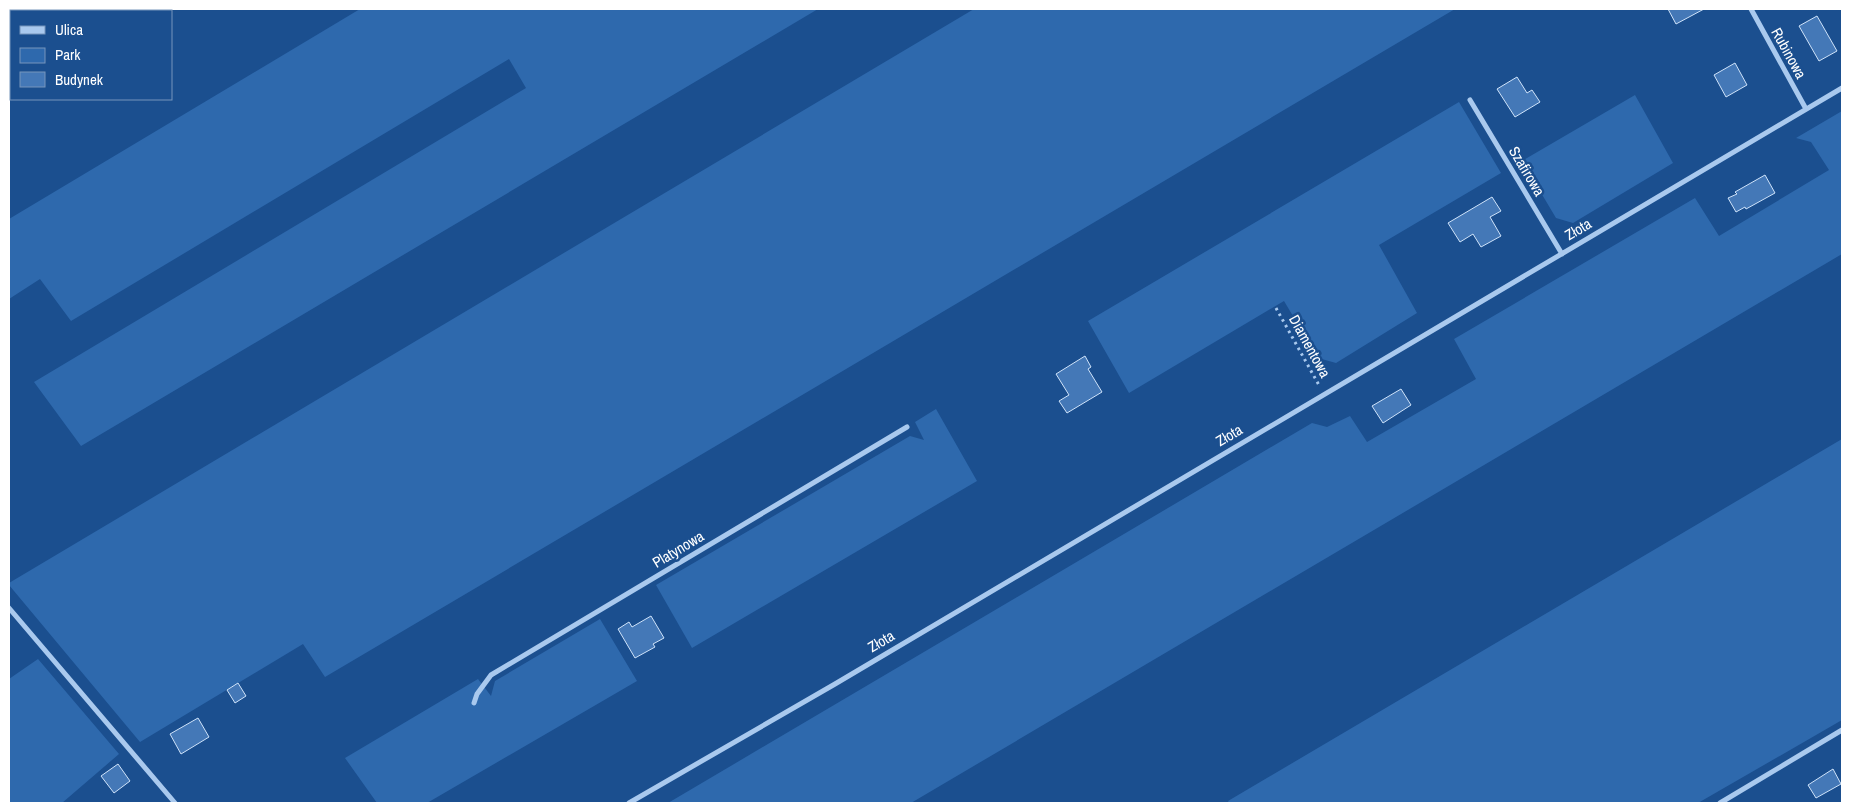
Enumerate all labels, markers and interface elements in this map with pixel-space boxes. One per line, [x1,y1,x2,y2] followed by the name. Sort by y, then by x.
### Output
[10,10,172,100] legend
[55,19,83,40] text: Ulica
[1766,24,1812,82] street label: Rubinowa
[55,44,81,65] text: Park
[55,69,104,90] text: Budynek
[1504,142,1550,200] street label: Szafirowa
[1561,213,1595,245] street label: Złota
[1284,311,1336,381] street label: Diamentowa
[1212,419,1246,451] street label: Złota
[648,525,708,573] street label: Platynowa
[864,625,898,657] street label: Złota

